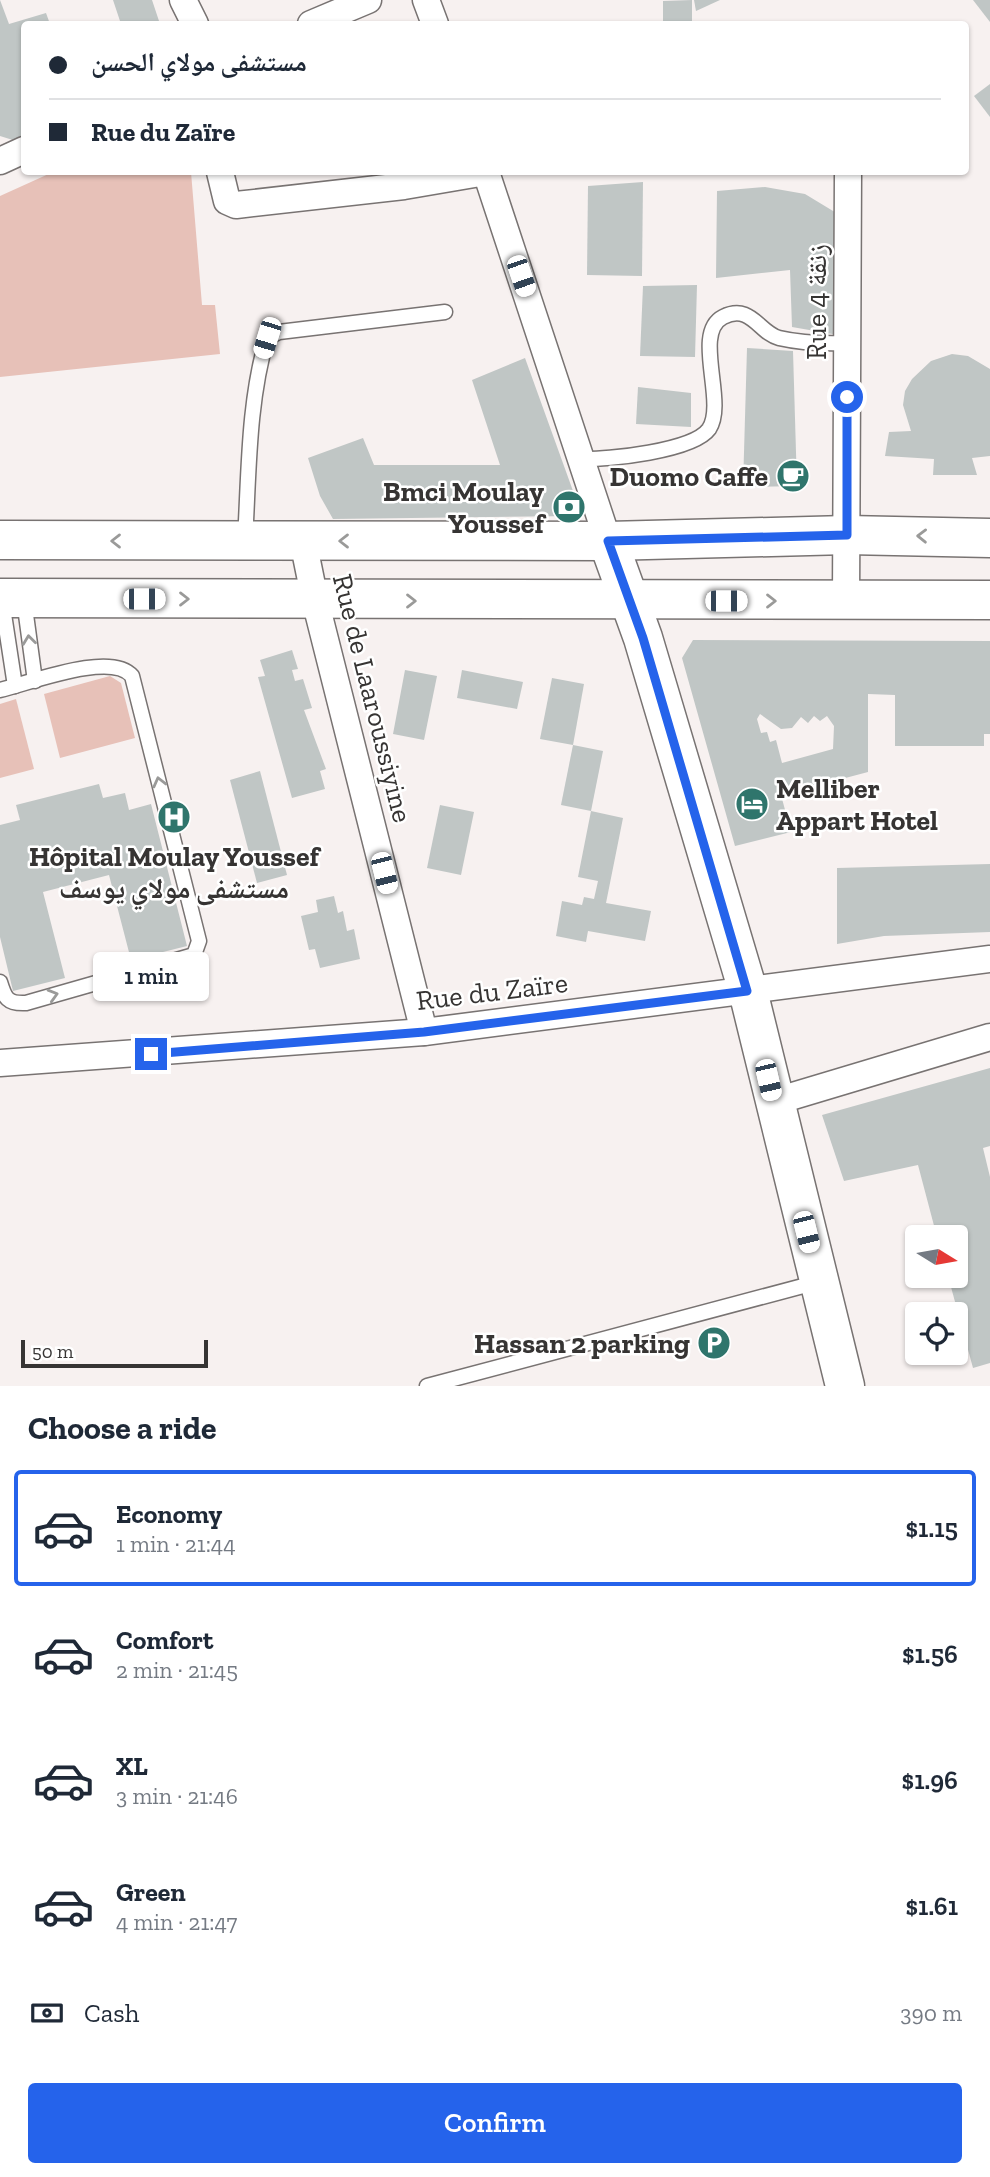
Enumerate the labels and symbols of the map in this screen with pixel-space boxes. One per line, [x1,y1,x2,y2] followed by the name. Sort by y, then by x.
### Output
[800,244,833,360] street label: Rue 4 زنقة
[505,253,538,299] car
[251,315,284,361] car
[831,381,863,413] route start
[774,457,812,495] cafe icon: Duomo Caffe
[609,460,768,493] place label: Duomo Caffe
[383,475,546,540] place label: Bmci Moulay Youssef
[550,488,588,526] bank icon: Bmci Moulay Youssef
[916,528,927,544] one-way arrow
[110,533,121,549] one-way arrow
[338,533,348,549] one-way arrow
[326,570,419,826] street label: Rue de Laaroussiyine
[124,589,166,610] car
[179,591,190,607] one-way arrow
[706,591,748,612] car
[407,593,417,609] one-way arrow
[766,593,777,609] one-way arrow
[22,634,37,646] one-way arrow
[776,772,938,837] place label: Melliber Appart Hotel
[153,777,167,789] one-way arrow
[733,785,771,823] hotel icon: Melliber Appart Hotel
[155,798,193,836] hospital icon: Hôpital Moulay Youssef مستشفى مولاي يوسف
[29,840,321,911] place label: Hôpital Moulay Youssef مستشفى مولاي يوسف
[369,850,400,896] car
[93,953,209,1002] callout: 1 min
[414,966,570,1017] street label: Rue du Zaïre
[47,988,59,1003] one-way arrow
[135,1038,167,1070] route end
[754,1057,783,1103] car
[791,1209,822,1255] car
[905,1225,968,1288] north arrow
[695,1324,733,1362] parking icon: Hassan 2 parking
[474,1327,690,1360] place label: Hassan 2 parking
[21,1337,208,1369] scale bar

